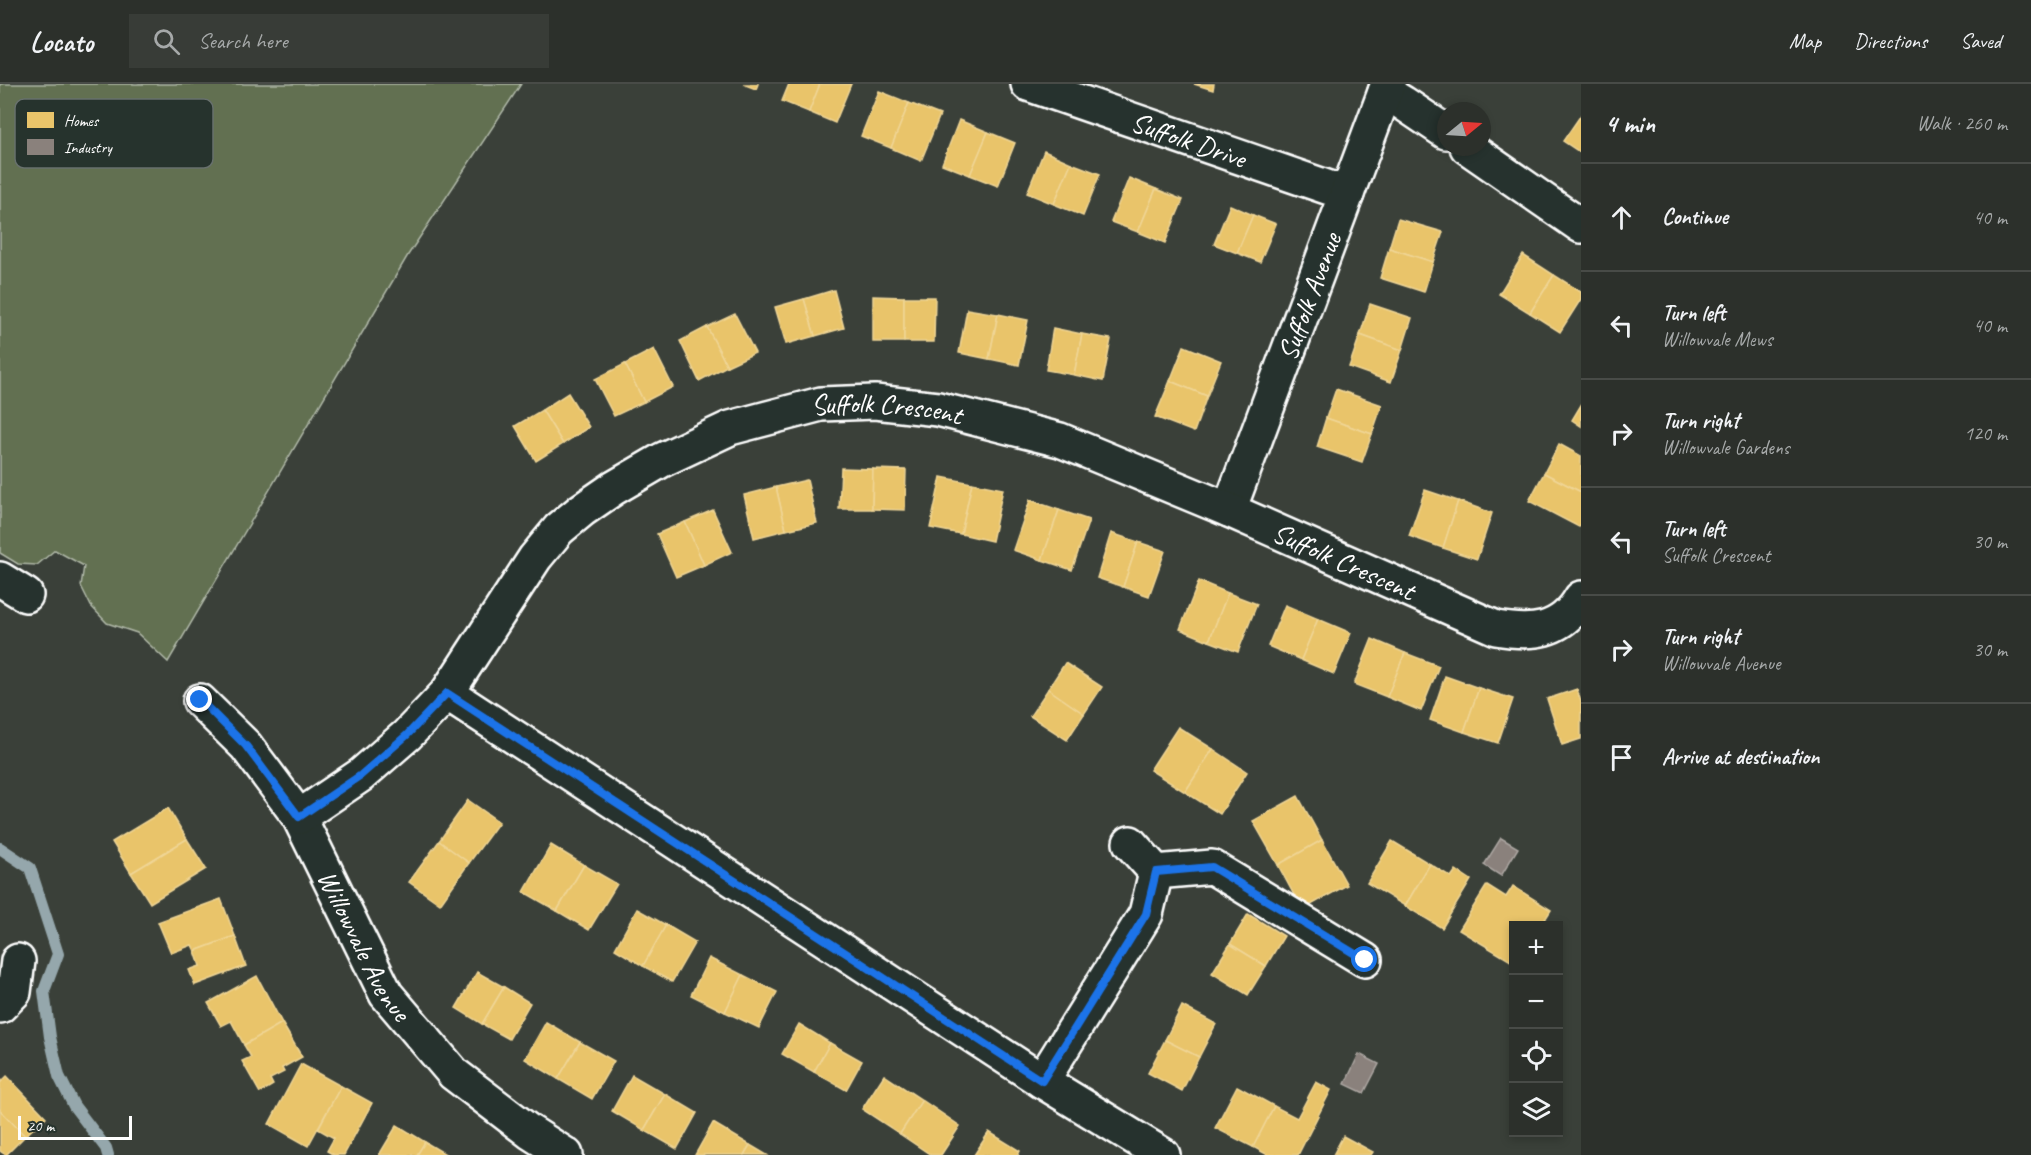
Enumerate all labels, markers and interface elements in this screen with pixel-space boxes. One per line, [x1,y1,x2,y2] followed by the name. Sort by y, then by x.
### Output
[129,14,549,68] search box
[30,24,93,59] text: Locato
[150,25,183,58] icon: search
[198,27,288,55] text: Search here
[1789,28,1821,54] text: Map
[1854,28,1927,54] text: Directions
[1960,28,2001,54] text: Saved
[15,99,213,168] legend
[1437,102,1491,156] north arrow
[1127,104,1252,176] street label: Suffolk Drive
[1605,107,1655,140] text: 4 min
[64,111,100,131] text: Homes
[1917,111,2007,136] text: Walk · 260 m
[64,138,113,158] text: Industry
[1605,201,1638,234] icon: ahead
[1662,203,1728,231] text: Continue
[1973,205,2007,230] text: 40 m
[1269,226,1350,365] street label: Suffolk Avenue
[1662,299,1726,327] text: Turn left
[1605,309,1638,342] icon: left
[1973,313,2007,338] text: 40 m
[1662,327,1773,352] text: Willowvale Mews
[807,385,968,433] street label: Suffolk Crescent
[1662,407,1739,435] text: Turn right
[1605,417,1638,450] icon: right
[1964,421,2007,446] text: 120 m
[1662,435,1790,460] text: Willowvale Gardens
[1267,515,1423,609] street label: Suffolk Crescent
[1662,515,1726,543] text: Turn left
[1605,525,1638,558] icon: left
[1973,529,2007,554] text: 30 m
[1662,543,1770,568] text: Suffolk Crescent
[1662,623,1739,651] text: Turn right
[1605,633,1638,666] icon: right
[1973,637,2007,662] text: 30 m
[1662,651,1781,676] text: Willowvale Avenue
[186,686,212,712] route end
[1605,741,1638,774] icon: arrive
[1662,743,1819,771] text: Arrive at destination
[310,864,420,1030] street label: Willowvale Avenue
[1509,921,1563,1137] map controls
[1509,921,1563,975] button: +
[1351,946,1377,972] route start
[1509,975,1563,1029] button: −
[1509,1029,1563,1083] button: locate
[1509,1083,1563,1137] button: layers
[18,1113,132,1140] scale bar
[27,1116,54,1136] text: 20 m

